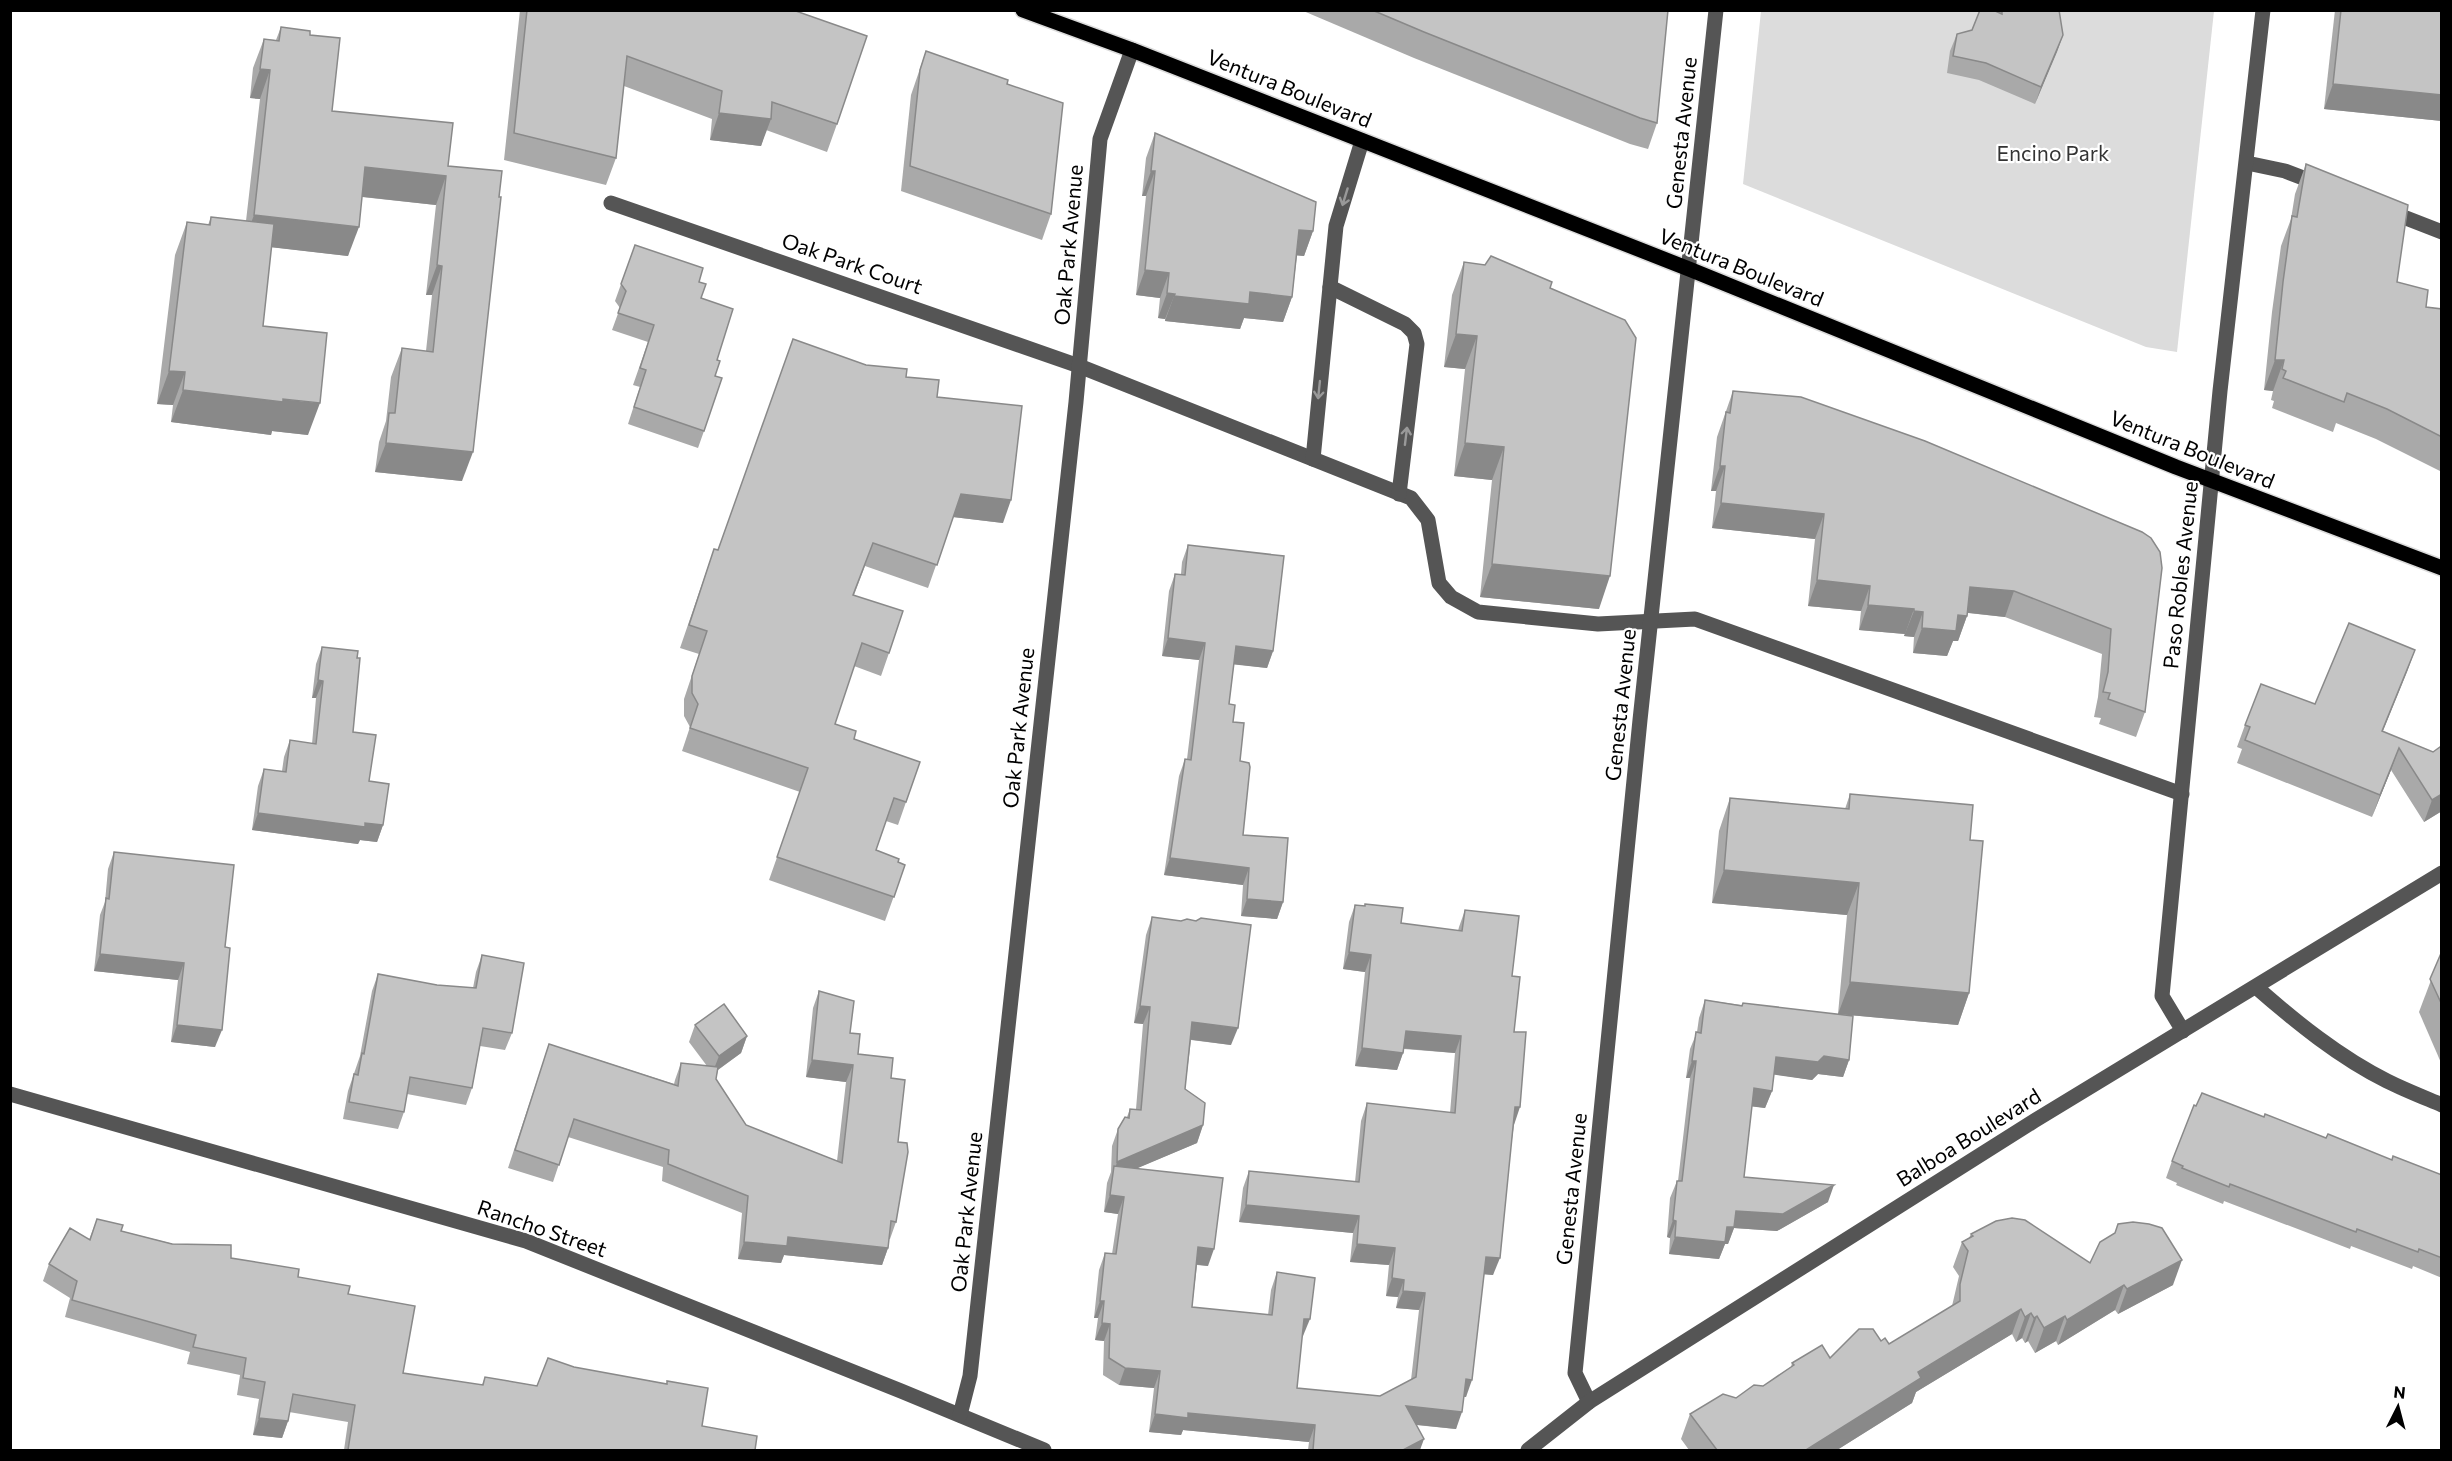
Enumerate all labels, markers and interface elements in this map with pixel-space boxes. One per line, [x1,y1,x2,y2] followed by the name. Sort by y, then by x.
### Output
[1204,43,1375,132] street label: Ventura Boulevard
[1660,56,1701,210] street label: Genesta Avenue
[1997,140,2109,165] park label: Encino Park
[1048,163,1087,326] street label: Oak Park Avenue
[1339,187,1350,206] one-way arrow
[1656,222,1827,311] street label: Ventura Boulevard
[779,227,926,298] street label: Oak Park Court
[1314,379,1325,399] one-way arrow
[2107,404,2278,493] street label: Ventura Boulevard
[1401,426,1412,446] one-way arrow
[2157,480,2202,670] street label: Paso Robles Avenue
[1599,628,1640,782] street label: Genesta Avenue
[997,646,1038,809] street label: Oak Park Avenue
[1891,1082,2045,1191] street label: Balboa Boulevard
[1550,1112,1591,1266] street label: Genesta Avenue
[945,1130,986,1293] street label: Oak Park Avenue
[474,1194,611,1261] street label: Rancho Street
[2368,1377,2428,1437] north arrow
[2393,1382,2407,1402] text: N

